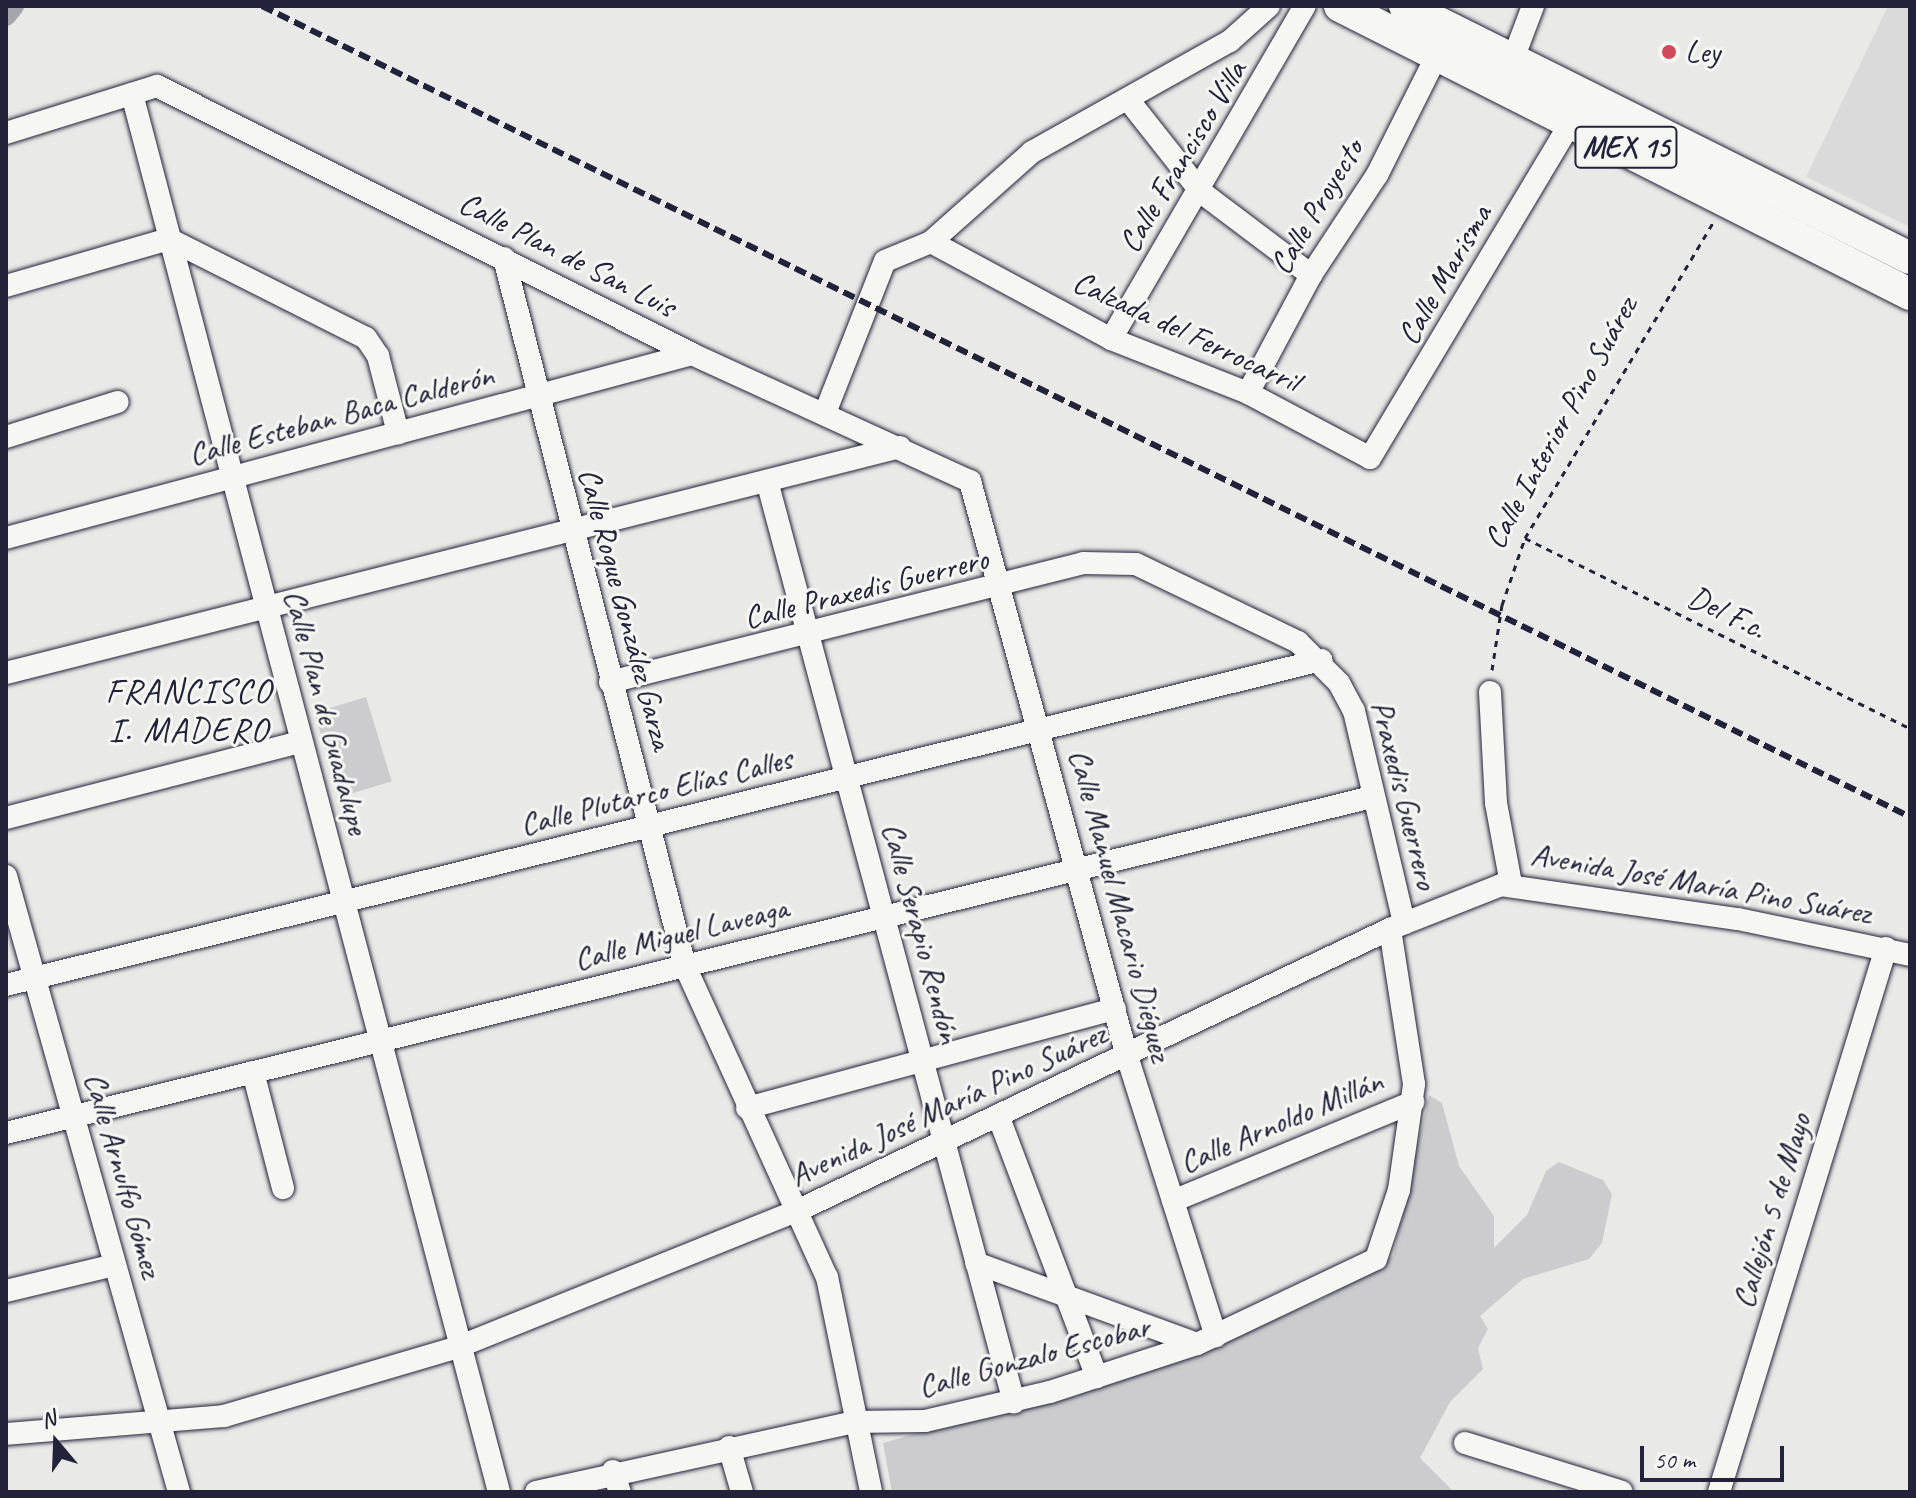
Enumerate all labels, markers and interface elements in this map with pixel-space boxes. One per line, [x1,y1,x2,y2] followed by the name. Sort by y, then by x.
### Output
[1685,33,1720,71] place label: Ley
[1660,43,1678,61] marker: Ley
[1111,54,1255,260] street label: Calle Francisco Villa
[1574,121,1678,173] road number: MEX 15
[1262,132,1372,282] street label: Calle Proyecto
[452,184,682,326] street label: Calle Plan de San Luis
[1390,198,1500,352] street label: Calle Marisma
[1067,263,1305,401] street label: Calzada del Ferrocarril
[1476,291,1646,555] street label: Calle Interior Pino Suárez
[185,356,497,474] street label: Calle Esteban Baca Calderón
[569,463,681,755] street label: Calle Roque González Garza
[740,540,992,638] street label: Calle Praxedis Guerrero
[1682,578,1772,648] street label: Del F.c.
[275,586,377,838] street label: Calle Plan de Guadalupe
[107,670,271,750] district label: FRANCISCO I. MADERO
[1362,697,1446,893] street label: Praxedis Guerrero
[516,740,796,844] street label: Calle Plutarco Elías Calles
[1060,745,1180,1065] street label: Calle Manuel Macario Diéguez
[873,819,969,1047] street label: Calle Serapio Rendón
[1528,835,1874,933] street label: Avenida José María Pino Suárez
[569,889,793,979] street label: Calle Miguel Laveaga
[784,1015,1112,1195] street label: Avenida José María Pino Suárez
[1174,1062,1388,1182] street label: Calle Arnoldo Millán
[76,1068,170,1282] street label: Calle Arnulfo Gómez
[1724,1109,1820,1313] street label: Callejón 5 de Mayo
[915,1308,1153,1406] street label: Calle Gonzalo Escobar
[16,1402,96,1482] north arrow
[37,1404,59,1435] text: N
[1644,1430,1788,1480] scale bar
[1654,1445,1695,1475] text: 50 m

